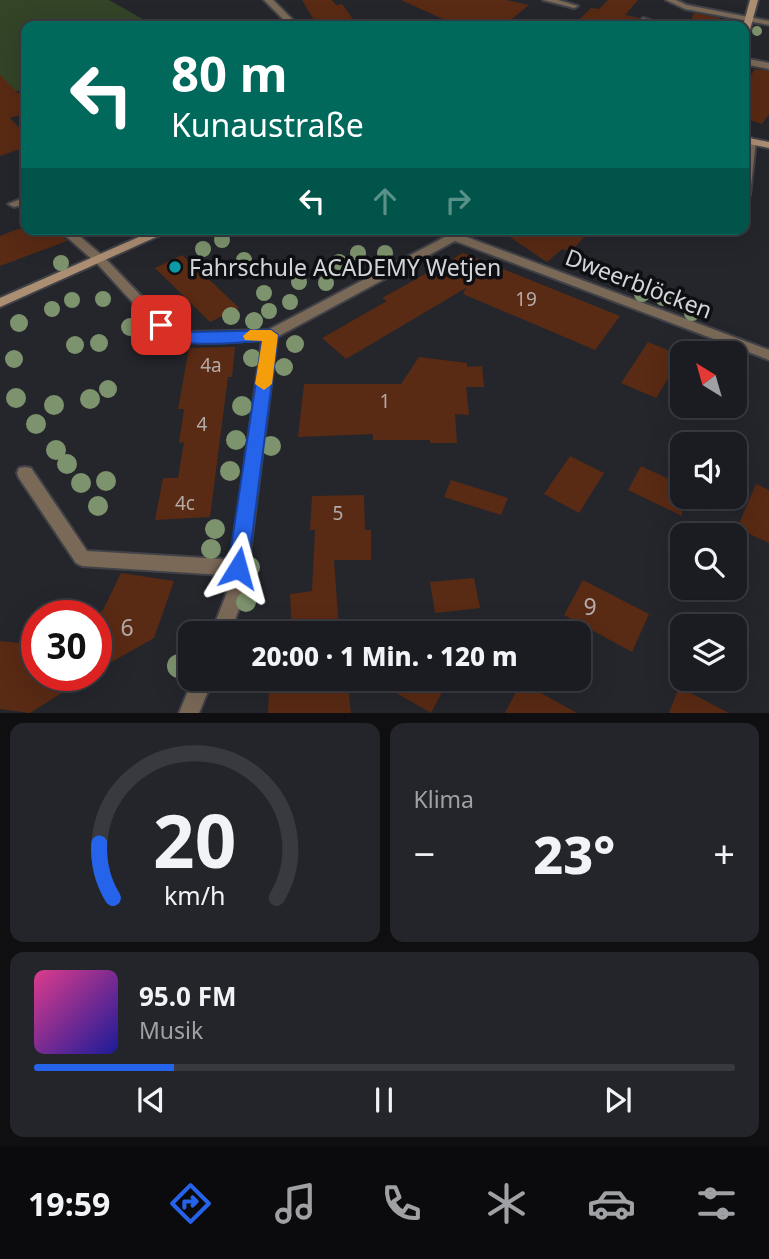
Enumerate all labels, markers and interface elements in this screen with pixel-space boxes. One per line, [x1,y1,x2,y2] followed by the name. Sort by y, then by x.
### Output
[171,40,288,106] text: 80 m
[56,49,147,140] icon: left
[171,103,364,146] text: Kunaustraße
[293,182,331,220] icon: left
[366,182,404,220] icon: ahead
[439,182,477,220] icon: right
[561,240,717,326] street label: Dweerblöcken
[189,251,501,283] place label: Fahrschule ACADEMY Wetjen
[167,259,183,275] marker: Fahrschule ACADEMY Wetjen
[515,286,537,312] house number: 19
[131,295,191,355] pin
[142,306,180,344] icon: arrive
[670,341,747,418] north arrow
[670,341,747,691] map controls
[200,352,222,378] house number: 4a
[380,388,390,414] house number: 1
[197,411,208,437] house number: 4
[670,432,747,509] button: sound
[175,490,195,516] house number: 4c
[333,500,343,526] house number: 5
[670,523,747,600] button: search
[201,531,275,605] position arrow
[583,590,597,622] house number: 9
[21,600,112,691] speed limit sign: 30
[120,611,134,643] house number: 6
[670,614,747,691] button: layers
[251,638,518,674] text: 20:00 · 1 Min. · 120 m
[414,783,474,815] text: Klima
[153,791,236,890] text: 20
[533,818,615,889] text: 23°
[414,827,435,879] text: −
[713,827,735,879] text: +
[164,878,226,912] text: km/h
[139,978,236,1014] text: 95.0 FM
[139,1014,203,1046] text: Musik
[132,1081,170,1119] icon: previous
[365,1081,403,1119] icon: pause
[599,1081,637,1119] icon: next
[166,1179,215,1228] icon: directions
[271,1179,320,1228] icon: music
[377,1179,426,1228] icon: phone
[482,1179,531,1228] icon: climate
[587,1179,636,1228] icon: car
[692,1179,741,1228] icon: filters
[28,1182,110,1225] text: 19:59

